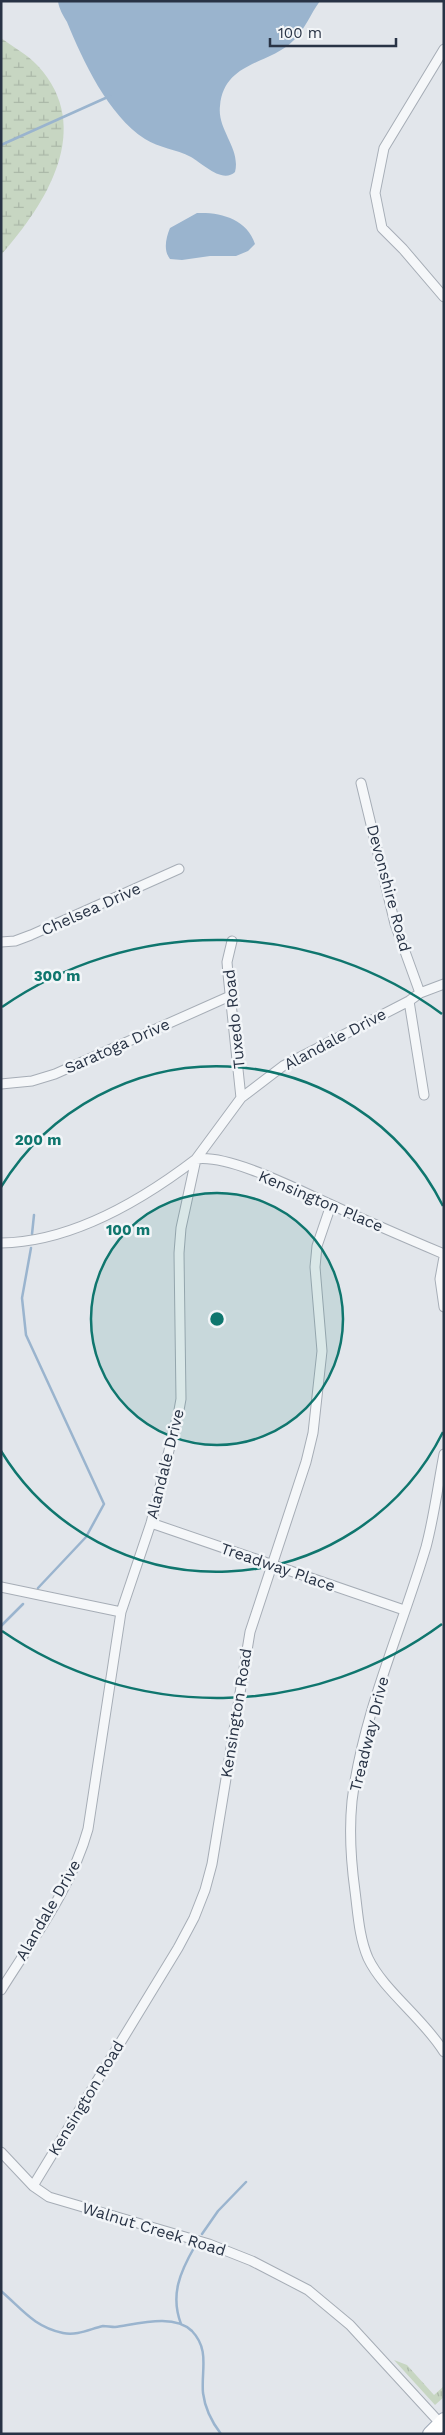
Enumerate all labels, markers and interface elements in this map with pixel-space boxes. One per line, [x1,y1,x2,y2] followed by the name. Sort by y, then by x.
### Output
[270,15,396,47] scale bar
[278,24,322,42] text: 100 m
[363,822,415,954] street label: Devonshire Road
[38,879,144,939] street label: Chelsea Drive
[34,967,80,985] text: 300 m
[219,968,249,1070] street label: Tuxedo Road
[281,1004,389,1074] street label: Alandale Drive
[62,1014,172,1078] street label: Saratoga Drive
[15,1131,61,1149] text: 200 m
[256,1166,386,1236] street label: Kensington Place
[106,1221,150,1239] text: 100 m
[208,1310,226,1328] centre of rings
[142,1407,188,1521] street label: Alandale Drive
[218,1538,338,1596] street label: Treadway Place
[216,1647,256,1779] street label: Kensington Road
[346,1674,392,1794] street label: Treadway Drive
[12,1856,84,1964] street label: Alandale Drive
[44,2037,128,2159] street label: Kensington Road
[80,2198,228,2260] street label: Walnut Creek Road

